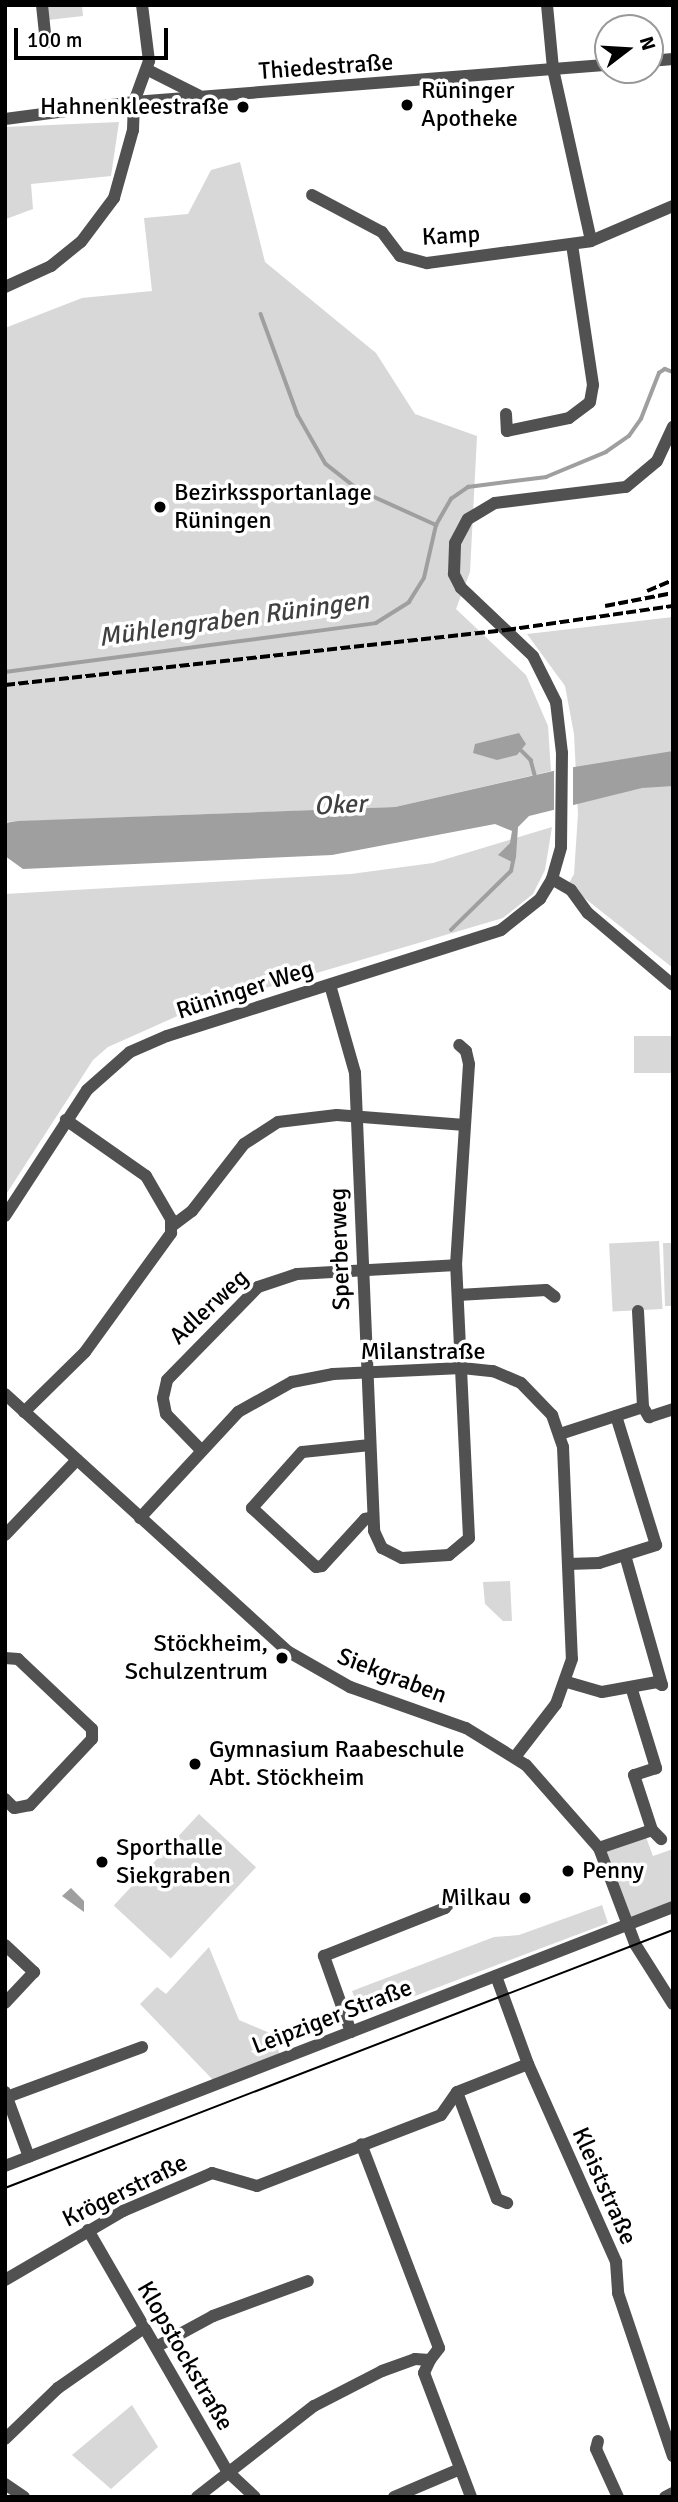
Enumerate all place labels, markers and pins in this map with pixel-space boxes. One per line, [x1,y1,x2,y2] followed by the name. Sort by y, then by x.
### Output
[421,77,518,133] place label: Rüninger Apotheke
[40,93,229,121] place label: Hahnenkleestraße
[399,97,415,113] marker: Rüninger Apotheke
[235,99,251,115] marker: Hahnenkleestraße
[174,479,372,535] place label: Bezirkssportanlage Rüningen
[152,499,168,515] marker: Bezirkssportanlage Rüningen
[125,1630,268,1686] place label: Stöckheim, Schulzentrum
[274,1650,290,1666] marker: Stöckheim, Schulzentrum
[209,1736,465,1792] place label: Gymnasium Raabeschule Abt. Stöckheim
[187,1756,203,1772] marker: Gymnasium Raabeschule Abt. Stöckheim
[116,1834,231,1890] place label: Sporthalle Siekgraben
[94,1854,110,1870] marker: Sporthalle Siekgraben
[582,1857,644,1885] place label: Penny
[560,1863,576,1879] marker: Penny
[441,1884,511,1912] place label: Milkau
[517,1890,533,1906] marker: Milkau

